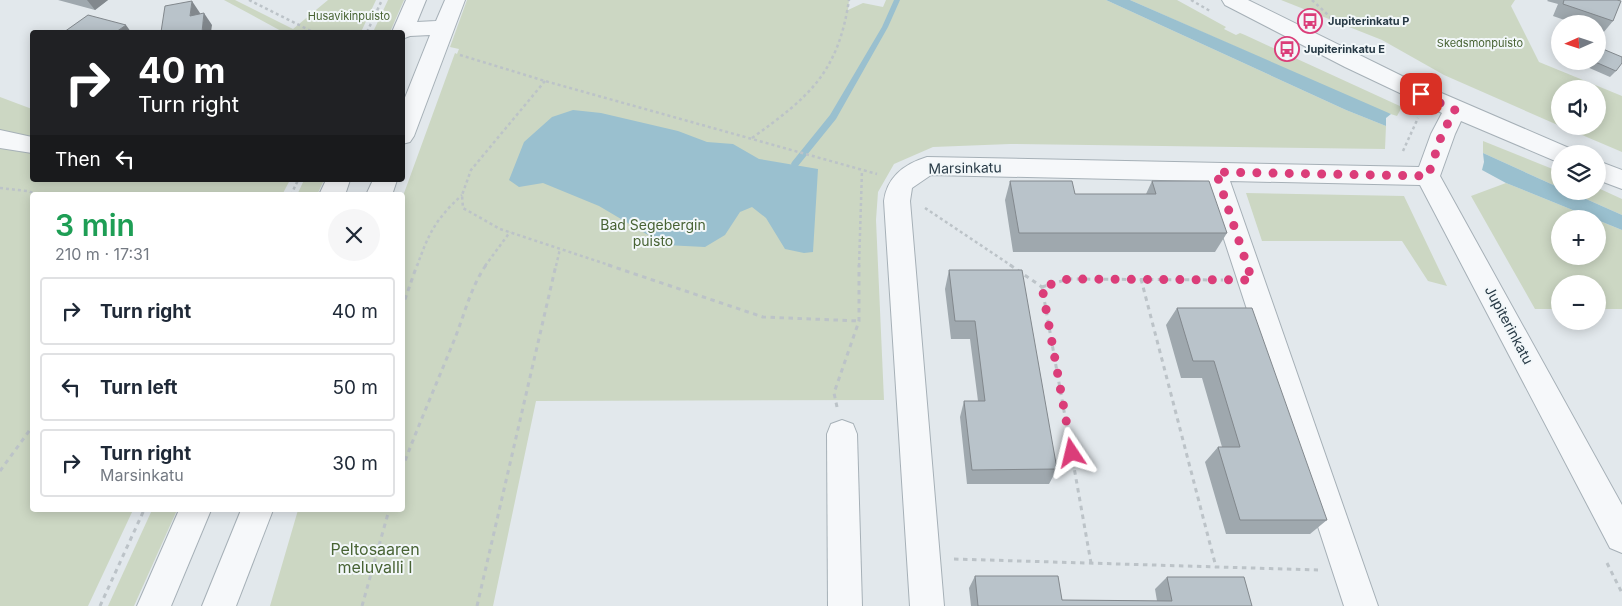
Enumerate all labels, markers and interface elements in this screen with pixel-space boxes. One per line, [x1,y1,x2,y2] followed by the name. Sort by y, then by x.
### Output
[1297,8,1323,34] bus stop icon: Jupiterinkatu P
[308,9,391,23] park label: Husavikinpuisto
[1328,14,1409,28] place label: Jupiterinkatu P
[1551,15,1606,70] north arrow
[1551,15,1606,330] map controls
[1274,36,1300,62] bus stop icon: Jupiterinkatu E
[1437,36,1524,50] park label: Skedsmonpuisto
[1304,42,1385,56] place label: Jupiterinkatu E
[138,49,226,91] text: 40 m
[55,50,120,115] icon: right
[1400,73,1442,115] pin
[1407,80,1435,108] icon: arrive
[1551,80,1606,135] button: sound
[138,91,239,117] text: Turn right
[111,145,139,173] icon: left
[1551,145,1606,200] button: layers
[55,148,101,171] text: Then
[928,158,1002,177] street label: Marsinkatu
[55,207,135,243] text: 3 min
[328,209,380,261] button: close
[1551,210,1606,265] button: +
[600,216,706,249] park label: Bad Segebergin puisto
[55,244,150,264] text: 210 m · 17:31
[1551,275,1606,330] button: −
[1482,283,1537,367] street label: Jupiterinkatu
[57,297,85,325] icon: right
[100,300,191,323] text: Turn right
[332,300,378,323] text: 40 m
[57,373,85,401] icon: left
[100,376,178,399] text: Turn left
[332,376,378,399] text: 50 m
[1045,426,1097,478] position arrow
[100,442,191,465] text: Turn right
[57,449,85,477] icon: right
[332,452,378,475] text: 30 m
[100,465,184,485] text: Marsinkatu
[330,539,420,577] park label: Peltosaaren meluvalli I

